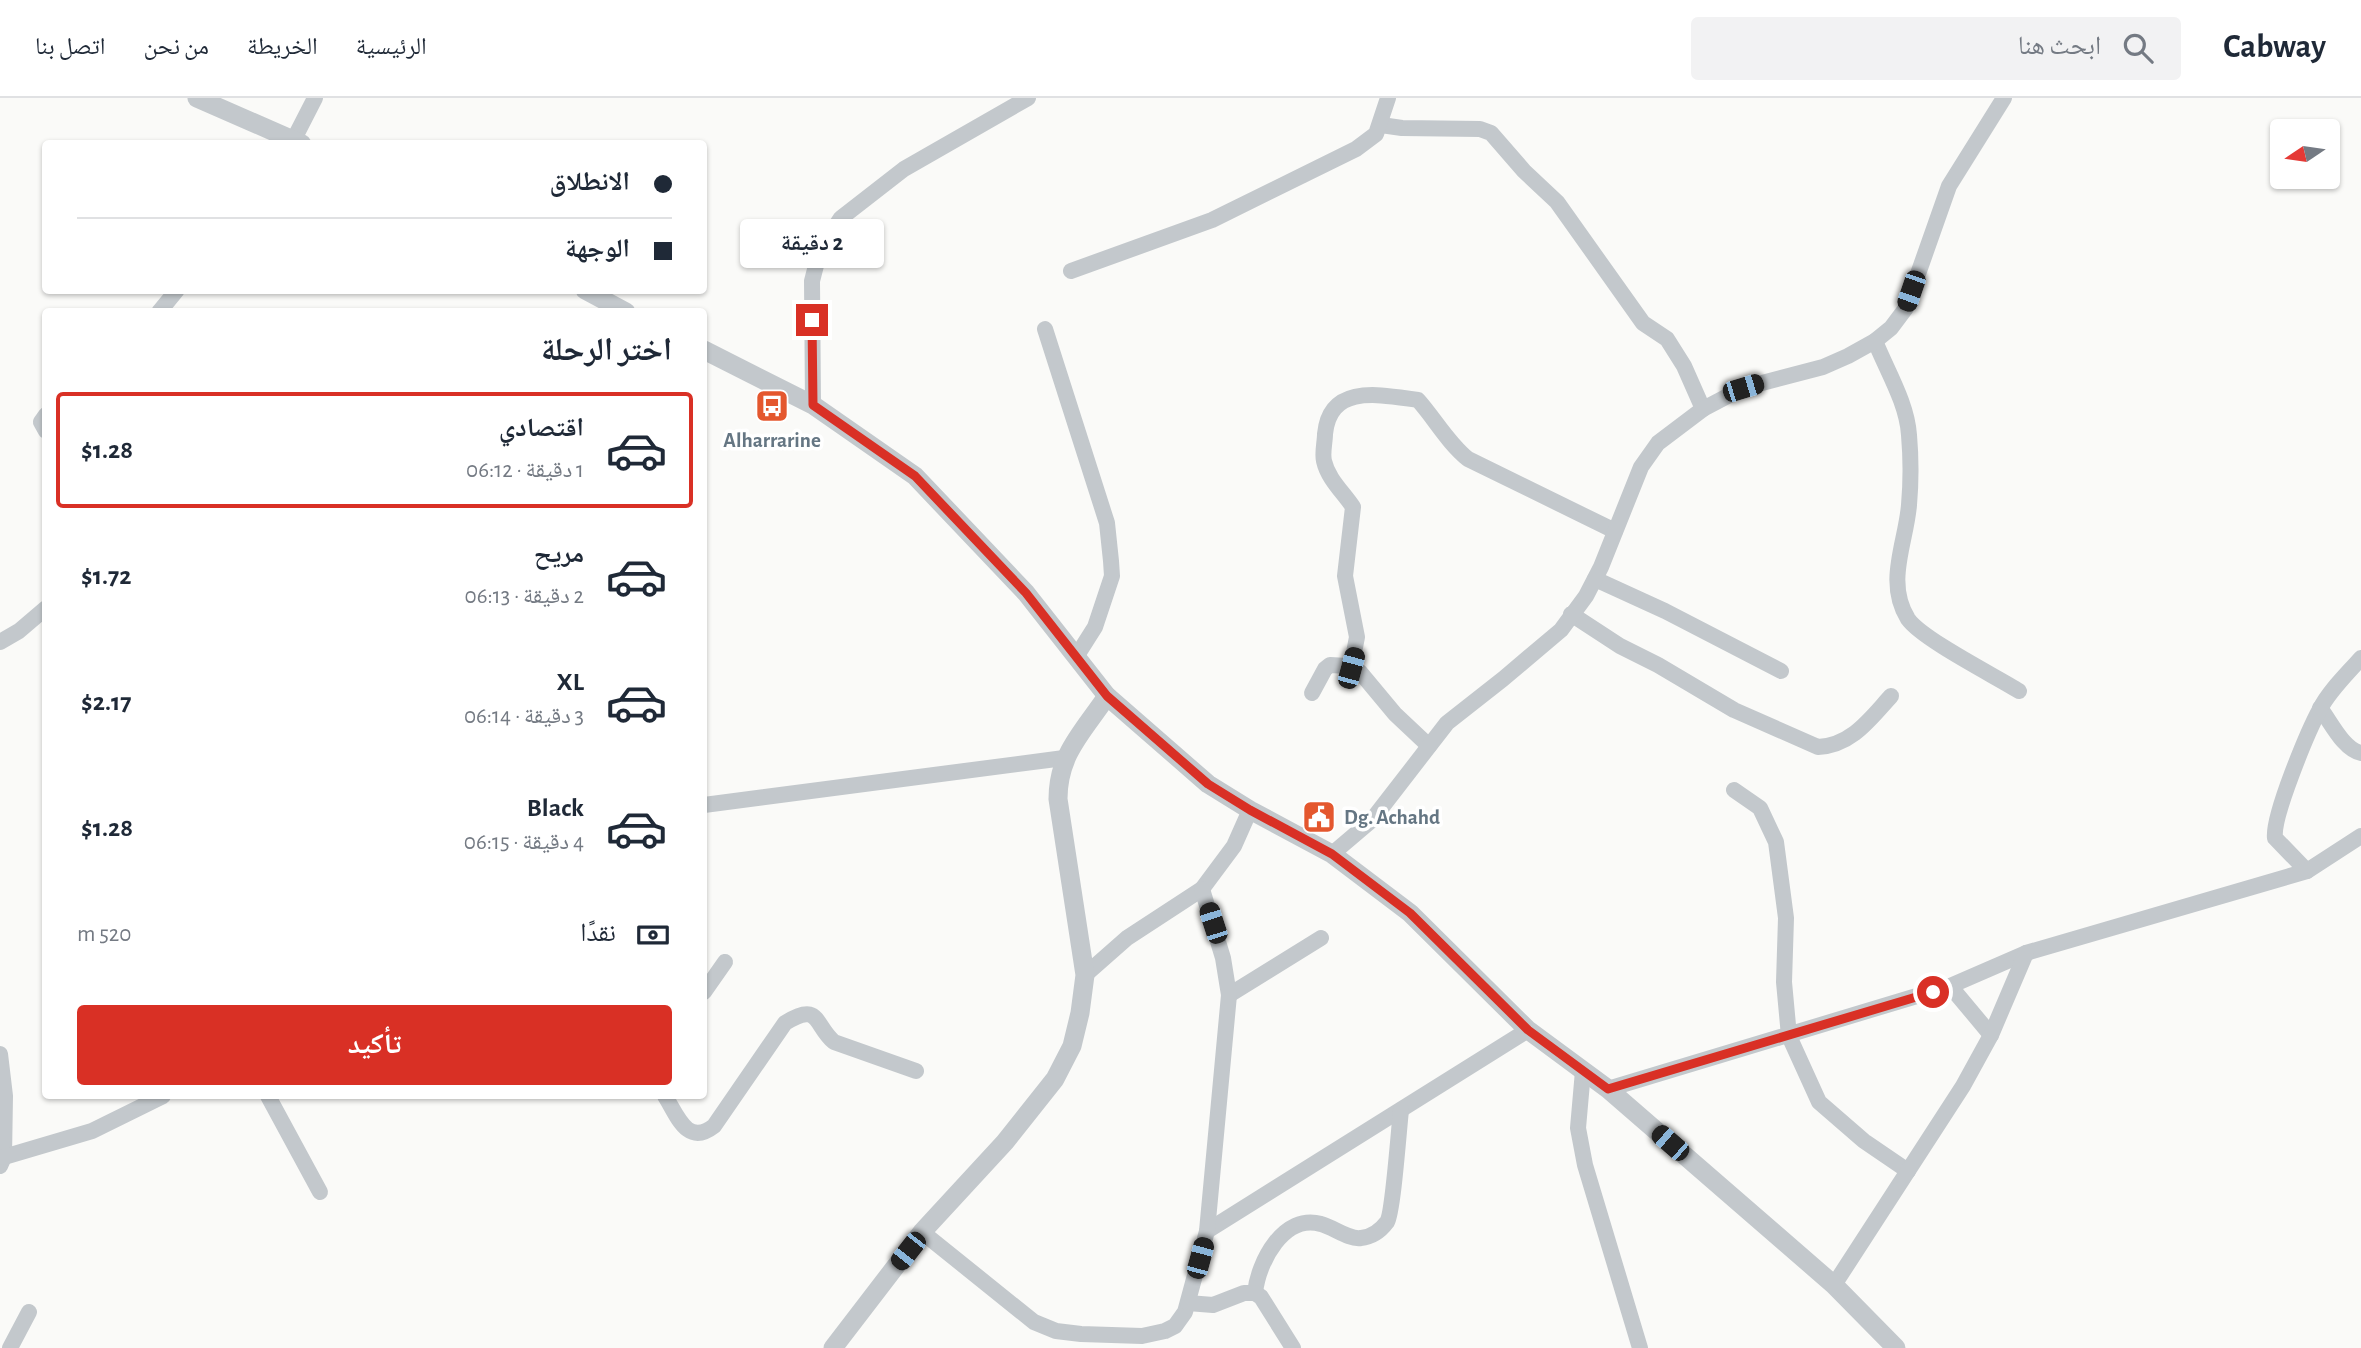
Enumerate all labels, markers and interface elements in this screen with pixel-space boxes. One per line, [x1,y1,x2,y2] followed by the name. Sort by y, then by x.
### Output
[1691,17,2181,80] search box
[2119,29,2157,67] icon: search
[2223,31,2326,64] text: Cabway
[2018,33,2101,59] text: ابحث هنا
[35,35,105,59] text: اتصل بنا
[143,35,209,59] text: من نحن
[247,35,318,59] text: الخريطة
[356,35,427,59] text: الرئيسية
[2270,119,2340,189] north arrow
[2270,119,2340,189] map controls
[550,169,630,195] text: الانطلاق
[740,218,884,268] callout: 2 دقيقة
[781,232,843,255] text: 2 دقيقة
[565,236,630,262] text: الوجهة
[1895,268,1928,314] car
[796,304,828,336] route end
[541,334,672,366] text: اختر الرحلة
[1720,372,1767,404] car
[753,387,791,425] bus stop icon: Alharrarine
[499,415,584,441] text: اقتصادي
[605,419,668,482] icon: car
[723,430,821,451] place label: Alharrarine
[81,437,133,463] text: $1.28
[466,459,584,482] text: 1 دقيقة · 06:12
[534,541,584,567] text: مريح
[605,545,668,608] icon: car
[81,563,132,589] text: $1.72
[465,585,584,608] text: 2 دقيقة · 06:13
[1336,645,1367,691] car
[557,669,584,695] text: XL
[605,671,668,734] icon: car
[81,689,132,715] text: $2.17
[464,705,584,728] text: 3 دقيقة · 06:14
[527,795,584,821] text: Black
[605,797,668,860] icon: car
[1300,798,1338,836] public building icon: Dg. Achahd
[1344,807,1440,828] place label: Dg. Achahd
[81,815,133,841] text: $1.28
[464,831,584,854] text: 4 دقيقة · 06:15
[1197,900,1230,946] car
[634,916,672,954] icon: cash
[580,920,616,946] text: نقدًا
[77,923,131,946] text: 520 m
[1917,976,1949,1008] route start
[77,1005,672,1085] button: تأكيد
[1648,1121,1693,1165] car
[887,1228,930,1274] car
[1185,1235,1216,1281] car

